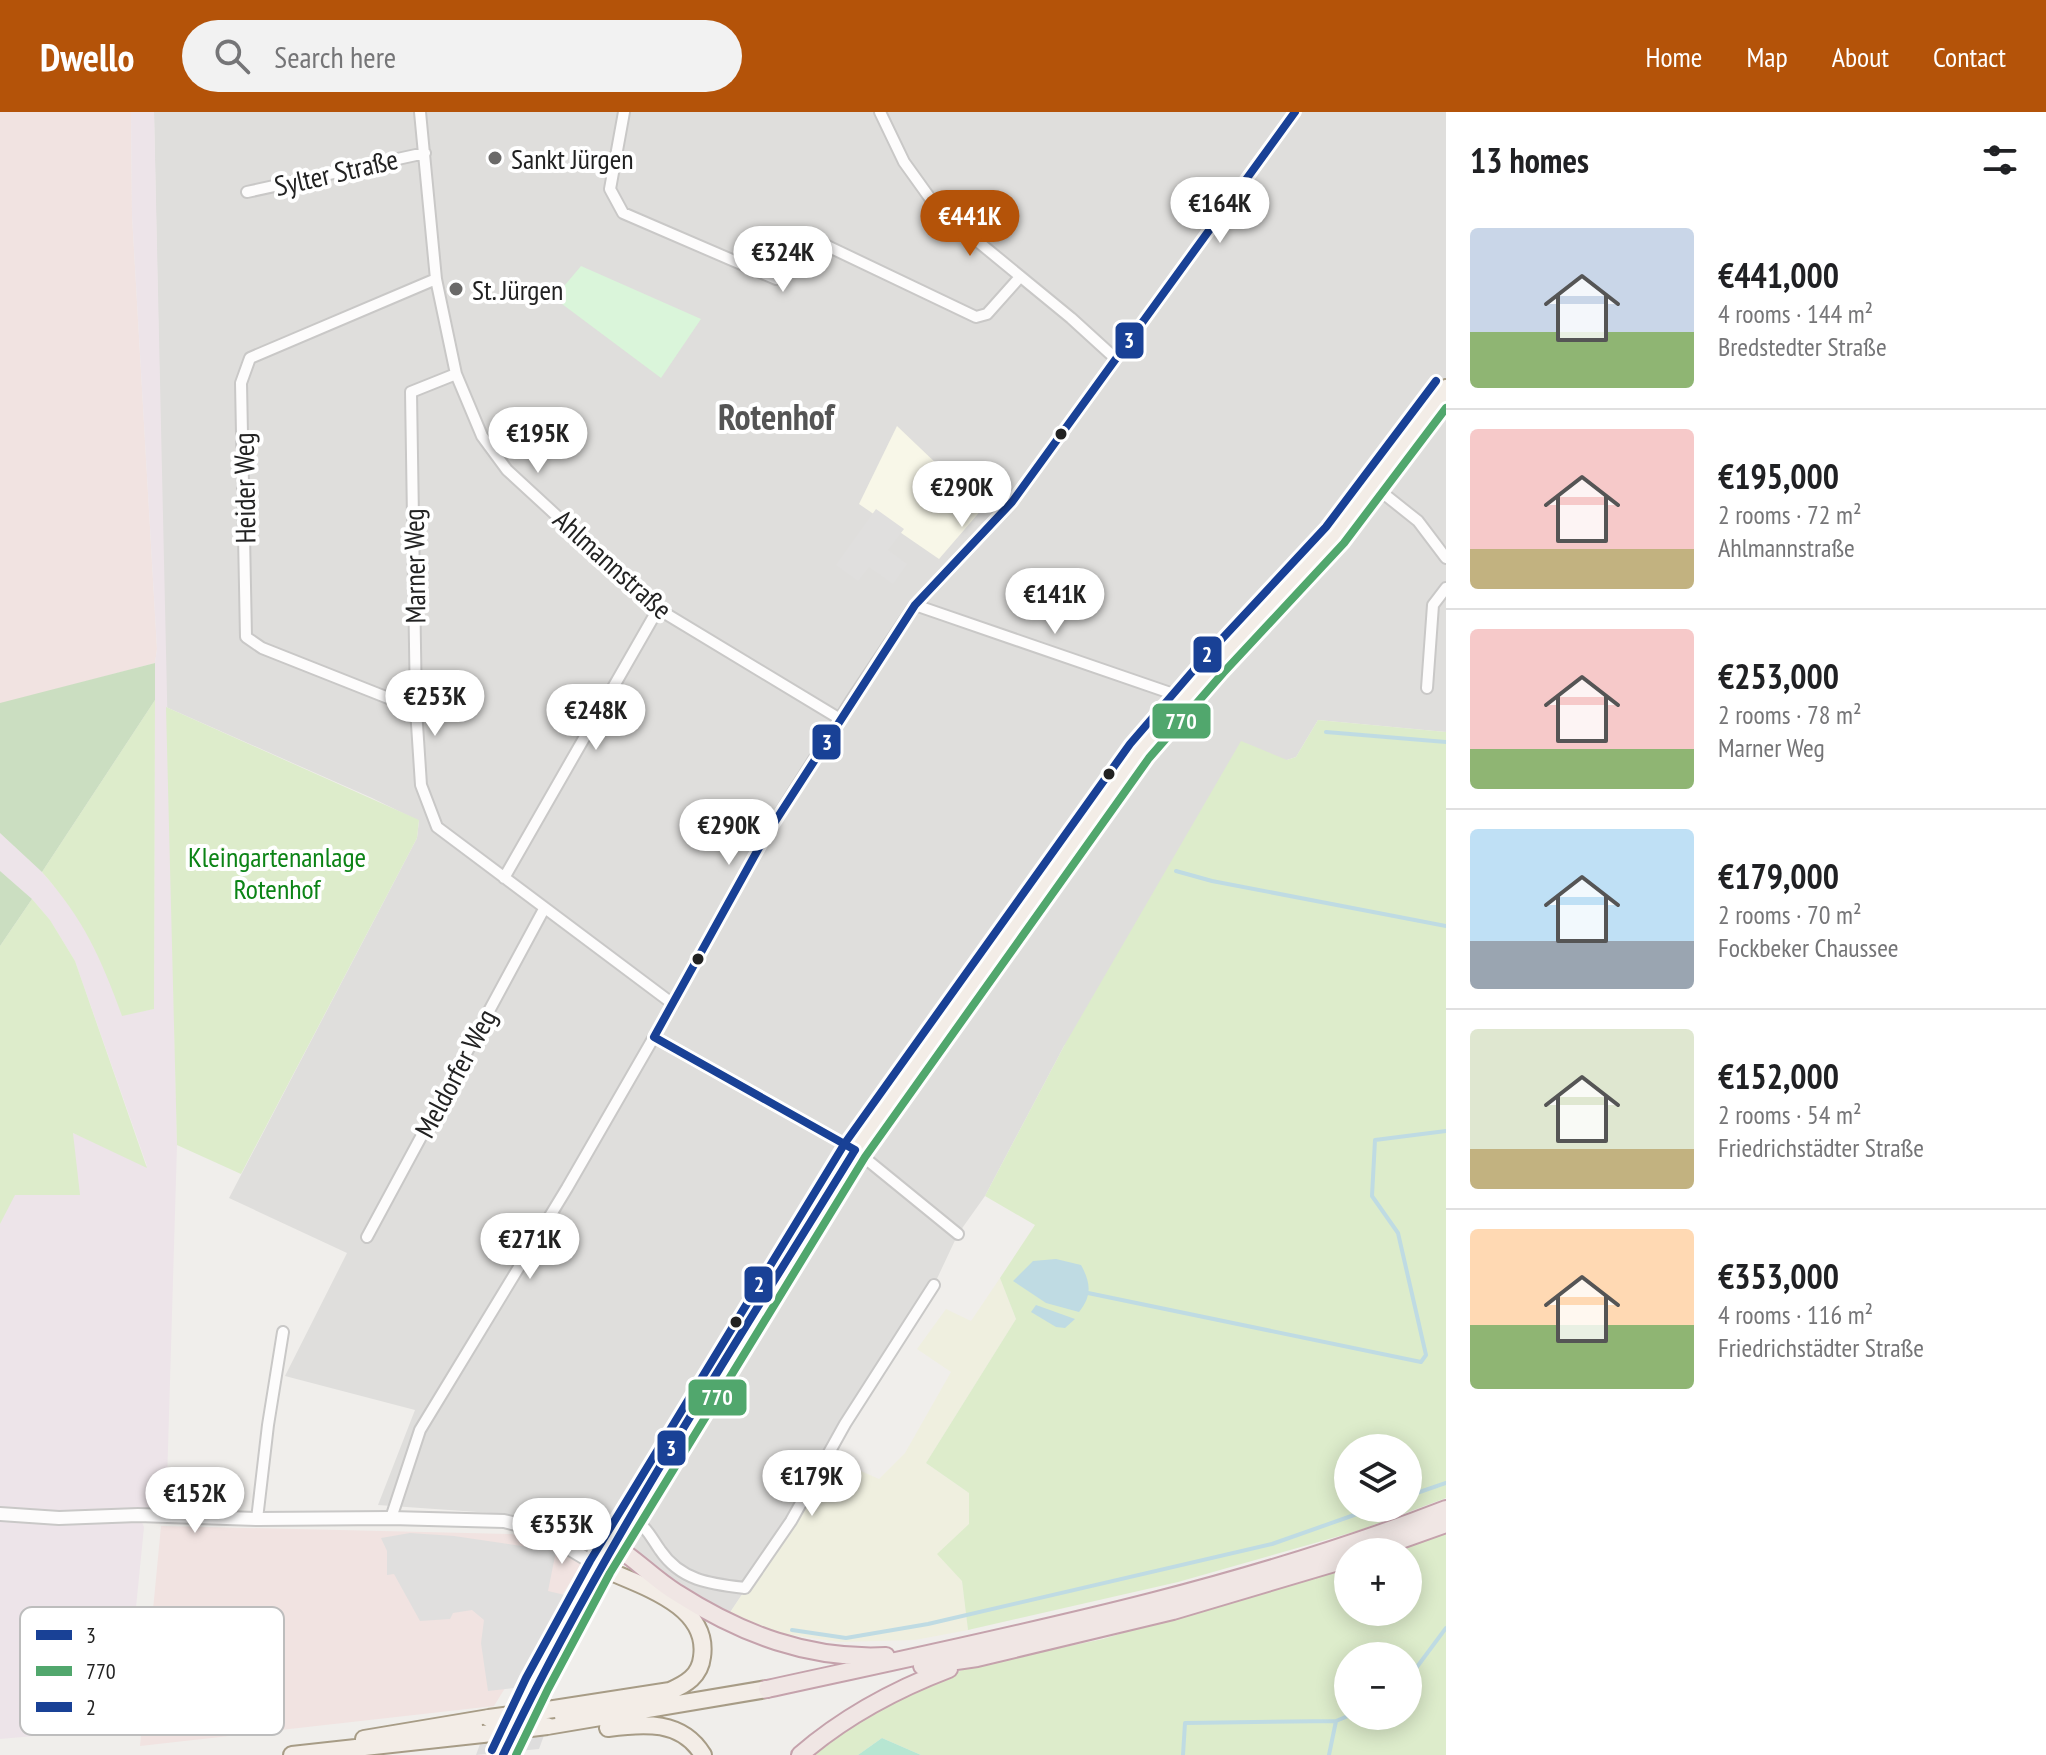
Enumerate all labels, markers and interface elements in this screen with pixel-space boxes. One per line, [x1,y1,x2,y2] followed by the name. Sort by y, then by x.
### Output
[182,20,742,92] search box
[40,32,134,81] text: Dwello
[210,34,254,78] icon: search
[274,37,396,76] text: Search here
[1646,38,1702,75] text: Home
[1746,38,1788,75] text: Map
[1832,38,1889,75] text: About
[1933,38,2006,75] text: Contact
[1470,138,1589,182] text: 13 homes
[1978,138,2022,182] icon: filters
[271,140,401,204] street label: Sylter Straße
[511,140,634,177] place label: Sankt Jürgen
[486,149,504,167] marker: Sankt Jürgen
[1164,177,1276,245] pin: €164K
[1188,186,1252,219] text: €164K
[914,190,1026,258] pin: €441K
[938,199,1002,232] text: €441K
[727,226,839,294] pin: €324K
[751,235,815,268] text: €324K
[1718,253,1839,297] text: €441,000
[1534,260,1630,356] icon: home
[472,271,563,308] place label: St. Jürgen
[447,280,465,298] marker: St. Jürgen
[1718,297,1873,330] text: 4 rooms · 144 m²
[1114,321,1145,360] line badge: 3
[1124,326,1134,354] text: 3
[1718,330,1887,363] text: Bredstedter Straße
[718,393,836,440] district label: Rotenhof
[482,407,594,475] pin: €195K
[506,416,570,449] text: €195K
[1053,426,1069,442] unlabelled marker
[225,432,263,544] street label: Heider Weg
[1718,454,1839,498] text: €195,000
[906,461,1018,529] pin: €290K
[1534,461,1630,557] icon: home
[930,470,994,503] text: €290K
[1718,498,1862,531] text: 2 rooms · 72 m²
[546,501,680,627] street label: Ahlmannstraße
[394,508,434,624] street label: Marner Weg
[1718,531,1855,564] text: Ahlmannstraße
[999,568,1111,636] pin: €141K
[1023,577,1087,610] text: €141K
[1192,635,1223,674] line badge: 2
[1202,640,1212,668] text: 2
[1718,654,1839,698] text: €253,000
[1534,661,1630,757] icon: home
[379,670,491,738] pin: €253K
[403,679,467,712] text: €253K
[540,684,652,752] pin: €248K
[564,693,628,726] text: €248K
[1718,698,1862,731] text: 2 rooms · 78 m²
[1151,702,1212,740] line badge: 770
[1165,707,1197,735] text: 770
[811,723,842,761] line badge: 3
[822,728,832,756] text: 3
[1718,731,1825,764] text: Marner Weg
[1101,766,1117,782] unlabelled marker
[673,799,785,867] pin: €290K
[697,808,761,841] text: €290K
[188,838,366,907] park label: Kleingartenanlage Rotenhof
[1718,854,1839,898] text: €179,000
[1534,861,1630,957] icon: home
[1718,898,1862,931] text: 2 rooms · 70 m²
[1718,931,1898,964] text: Fockbeker Chaussee
[690,951,706,967] unlabelled marker
[406,1002,504,1144] street label: Meldorfer Weg
[1718,1054,1839,1098] text: €152,000
[1534,1061,1630,1157] icon: home
[1718,1098,1862,1131] text: 2 rooms · 54 m²
[1718,1131,1924,1164] text: Friedrichstädter Straße
[474,1213,586,1281] pin: €271K
[498,1222,562,1255] text: €271K
[1718,1254,1839,1298] text: €353,000
[1534,1261,1630,1357] icon: home
[743,1265,774,1304] line badge: 2
[754,1270,764,1298] text: 2
[1718,1298,1873,1331] text: 4 rooms · 116 m²
[728,1314,744,1330] unlabelled marker
[1718,1331,1924,1364] text: Friedrichstädter Straße
[687,1378,748,1417] line badge: 770
[701,1383,733,1411] text: 770
[656,1429,687,1467] line badge: 3
[666,1434,676,1462] text: 3
[1334,1434,1422,1730] map controls
[1334,1434,1422,1522] button: layers
[756,1450,868,1518] pin: €179K
[780,1459,844,1492] text: €179K
[139,1467,251,1535] pin: €152K
[163,1476,227,1509] text: €152K
[506,1498,618,1566] pin: €353K
[530,1507,594,1540] text: €353K
[1334,1538,1422,1626] button: +
[20,1607,284,1735] legend
[86,1621,96,1649] text: 3
[1334,1642,1422,1730] button: −
[86,1657,116,1685] text: 770
[86,1693,96,1721] text: 2

